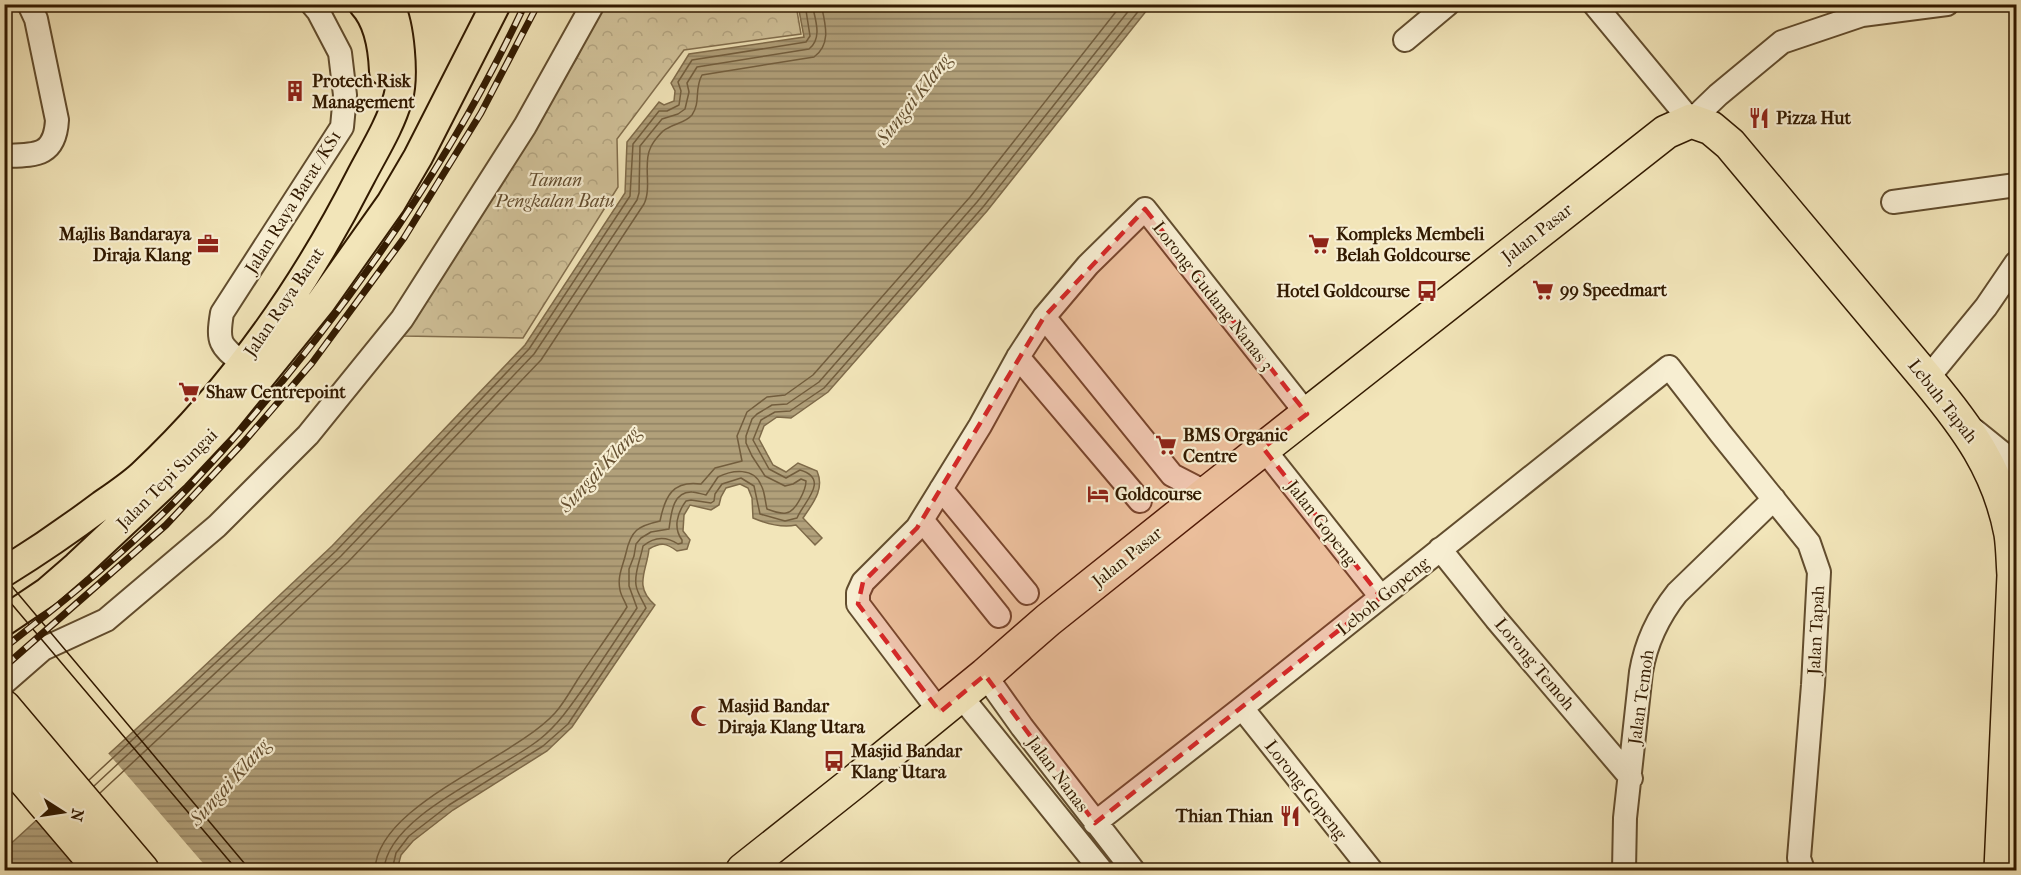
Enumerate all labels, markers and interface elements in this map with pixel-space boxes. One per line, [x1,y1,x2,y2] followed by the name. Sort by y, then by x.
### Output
[870,48,957,150] water label: Sungai Klang
[311,71,415,113] place label: Protech Risk Management
[283,79,307,103] building icon: Protech Risk Management
[1747,106,1771,130] restaurant icon: Pizza Hut
[1776,108,1851,129] place label: Pizza Hut
[240,127,346,279] street label: Jalan Raya Barat /KS1
[494,170,615,212] park label: Taman Pengkalan Batu
[1496,199,1577,269] street label: Jalan Pasar
[1148,218,1277,375] street label: Lorong Gudang Nanas 3
[58,224,192,266] place label: Majlis Bandaraya Diraja Klang
[1336,224,1485,266] place label: Kompleks Membeli Belah Goldcourse
[196,232,220,256] office icon: Majlis Bandaraya Diraja Klang
[1307,232,1331,256] supermarket icon: Kompleks Membeli Belah Goldcourse
[239,243,329,363] street label: Jalan Raya Barat
[1531,278,1555,302] supermarket icon: 99 Speedmart
[1415,279,1439,303] bus stop icon: Hotel Goldcourse
[1559,280,1667,301] place label: 99 Speedmart
[1276,281,1410,302] place label: Hotel Goldcourse
[1903,355,1982,447] street label: Lebuh Tapah
[177,380,201,404] supermarket icon: Shaw Centrepoint
[206,382,346,403] place label: Shaw Centrepoint
[553,421,646,518] water label: Sungai Klang
[111,424,223,536] street label: Jalan Tepi Sungai
[1183,425,1288,467] place label: BMS Organic Centre
[1154,433,1178,457] supermarket icon: BMS Organic Centre
[1280,475,1362,571] street label: Jalan Gopeng
[1086,482,1110,506] hotel icon: Goldcourse
[1115,484,1202,505] place label: Goldcourse
[1087,523,1167,593] street label: Jalan Pasar
[1333,552,1434,640] street label: Leboh Gopeng
[1804,585,1829,677] street label: Jalan Tapah
[1490,614,1579,715] street label: Lorong Temoh
[1624,648,1659,748] street label: Jalan Temoh
[717,696,866,738] place label: Masjid Bandar Diraja Klang Utara
[689,704,713,728] mosque icon: Masjid Bandar Diraja Klang Utara
[1021,731,1093,817] street label: Jalan Nanas
[184,733,275,831] water label: Sungai Klang
[1260,736,1351,845] street label: Lorong Gopeng
[850,741,962,783] place label: Masjid Bandar Klang Utara
[822,749,846,773] bus stop icon: Masjid Bandar Klang Utara
[33,782,93,842] north arrow
[1278,804,1302,828] restaurant icon: Thian Thian
[1175,806,1274,827] place label: Thian Thian
[66,807,88,824] text: N

